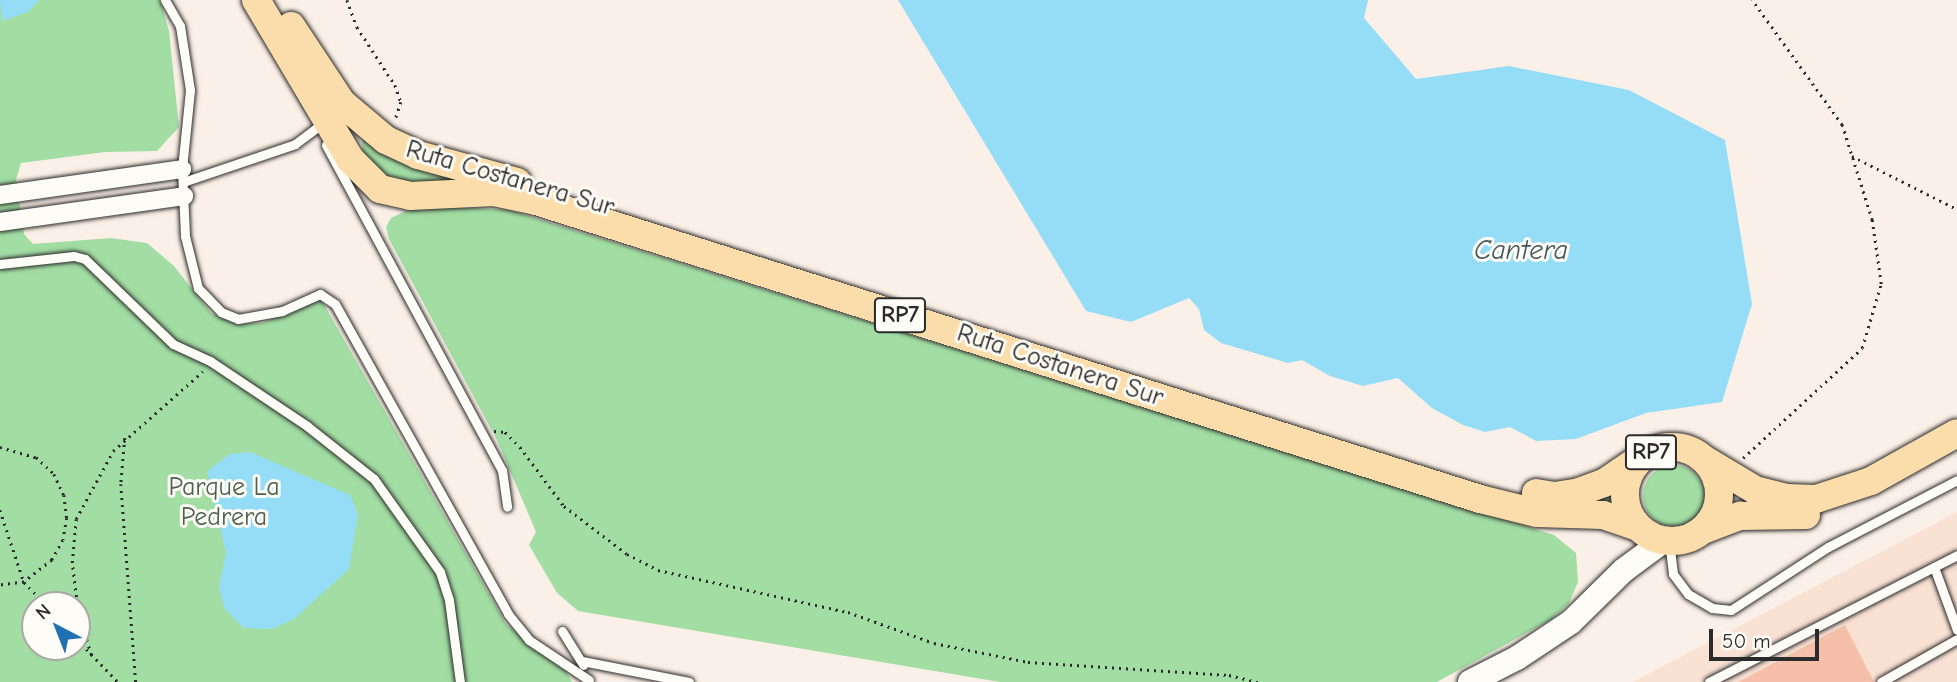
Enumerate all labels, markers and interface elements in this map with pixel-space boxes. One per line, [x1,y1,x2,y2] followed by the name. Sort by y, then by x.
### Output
[402,134,618,224] street label: Ruta Costanera Sur
[1474,233,1568,267] water label: Cantera
[874,294,926,336] road number: RP7
[953,318,1167,414] street label: Ruta Costanera Sur
[1625,432,1677,472] road number: RP7
[168,472,280,534] park label: Parque La Pedrera
[21,591,91,661] north arrow
[31,600,55,624] text: N
[1712,616,1822,660] scale bar
[1722,629,1771,653] text: 50 m

